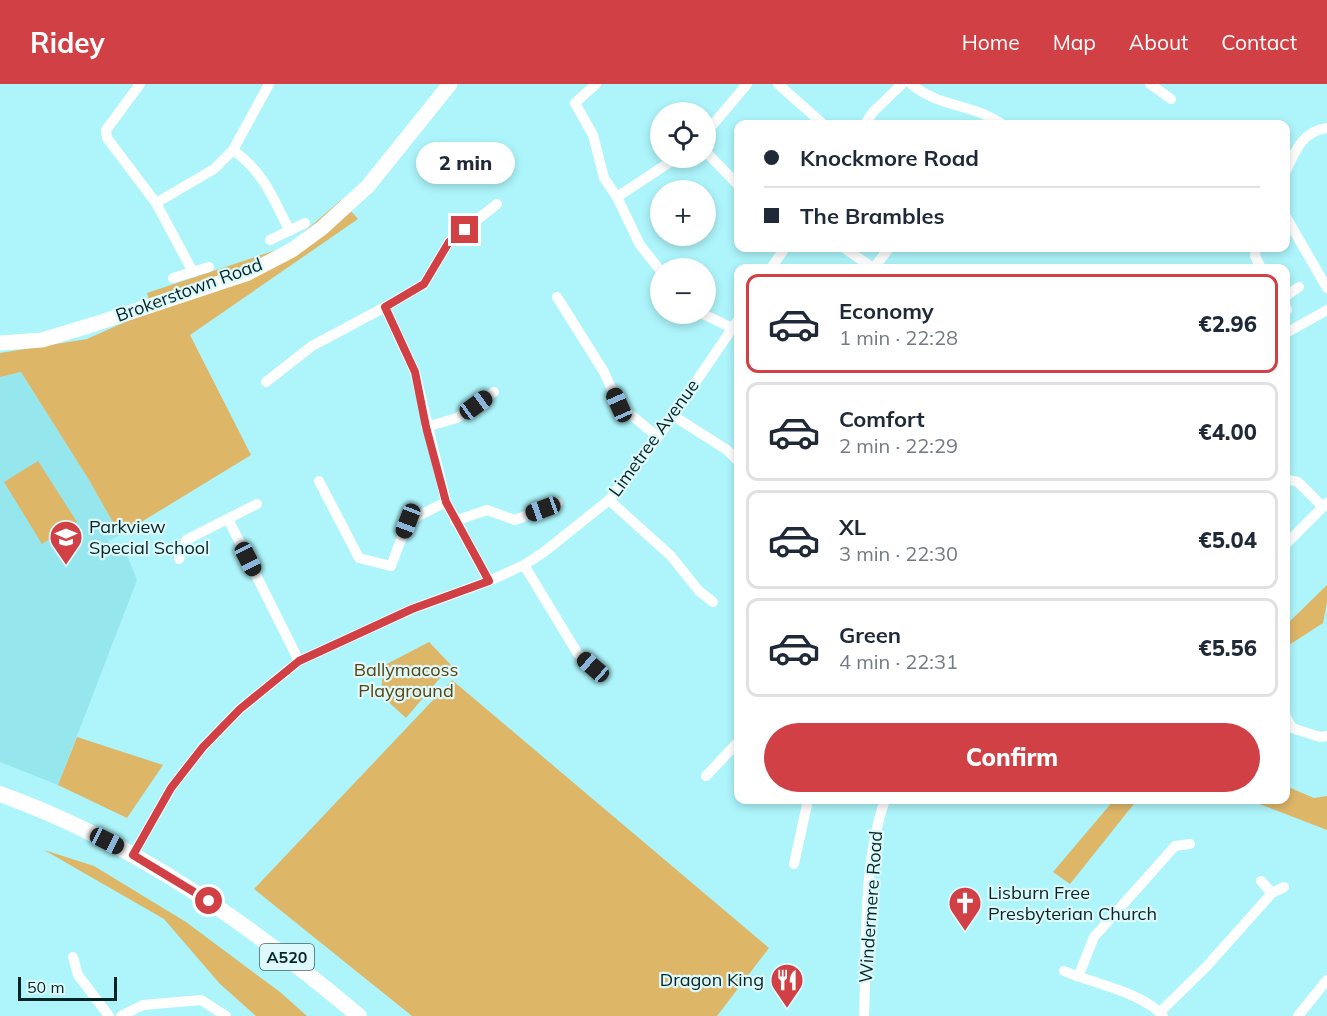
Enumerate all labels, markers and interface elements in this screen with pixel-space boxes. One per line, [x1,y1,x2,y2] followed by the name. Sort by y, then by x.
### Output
[30,25,105,60] text: Ridey
[962,29,1020,55] text: Home
[1053,29,1096,55] text: Map
[1129,29,1188,55] text: About
[1221,29,1297,55] text: Contact
[650,102,716,324] map controls
[650,102,716,168] button: locate
[416,143,514,185] callout: 2 min
[800,144,979,172] text: Knockmore Road
[439,150,492,175] text: 2 min
[650,180,716,246] button: +
[800,202,945,230] text: The Brambles
[451,216,478,243] route end
[112,252,265,327] street label: Brokerstown Road
[650,258,716,324] button: −
[767,297,821,351] icon: car
[839,297,934,325] text: Economy
[1198,310,1257,338] text: €2.96
[839,325,958,350] text: 1 min · 22:28
[603,375,704,501] street label: Limetree Avenue
[603,385,635,425] car
[456,387,496,423] car
[767,405,821,459] icon: car
[839,405,925,433] text: Comfort
[1198,418,1257,446] text: €4.00
[839,433,958,458] text: 2 min · 22:29
[523,494,563,524] car
[393,501,423,541] car
[767,513,821,567] icon: car
[839,513,866,541] text: XL
[89,515,209,559] place label: Parkview Special School
[48,519,84,566] school or university icon: Parkview Special School
[1198,526,1257,554] text: €5.04
[232,539,264,579] car
[839,541,958,566] text: 3 min · 22:30
[767,621,821,675] icon: car
[839,621,901,649] text: Green
[1198,634,1257,662] text: €5.56
[574,648,612,686] car
[839,649,958,674] text: 4 min · 22:31
[354,658,458,702] park label: Ballymacoss Playground
[764,723,1260,792] button: Confirm
[87,825,127,857] car
[854,830,887,984] street label: Windermere Road
[988,881,1157,925] place label: Lisburn Free Presbyterian Church
[947,885,983,932] church icon: Lisburn Free Presbyterian Church
[195,887,222,914] route start
[260,944,314,970] road number: A520
[769,962,805,1009] restaurant icon: Dragon King
[660,968,764,991] place label: Dragon King
[18,974,117,1002] scale bar
[27,977,64,997] text: 50 m

